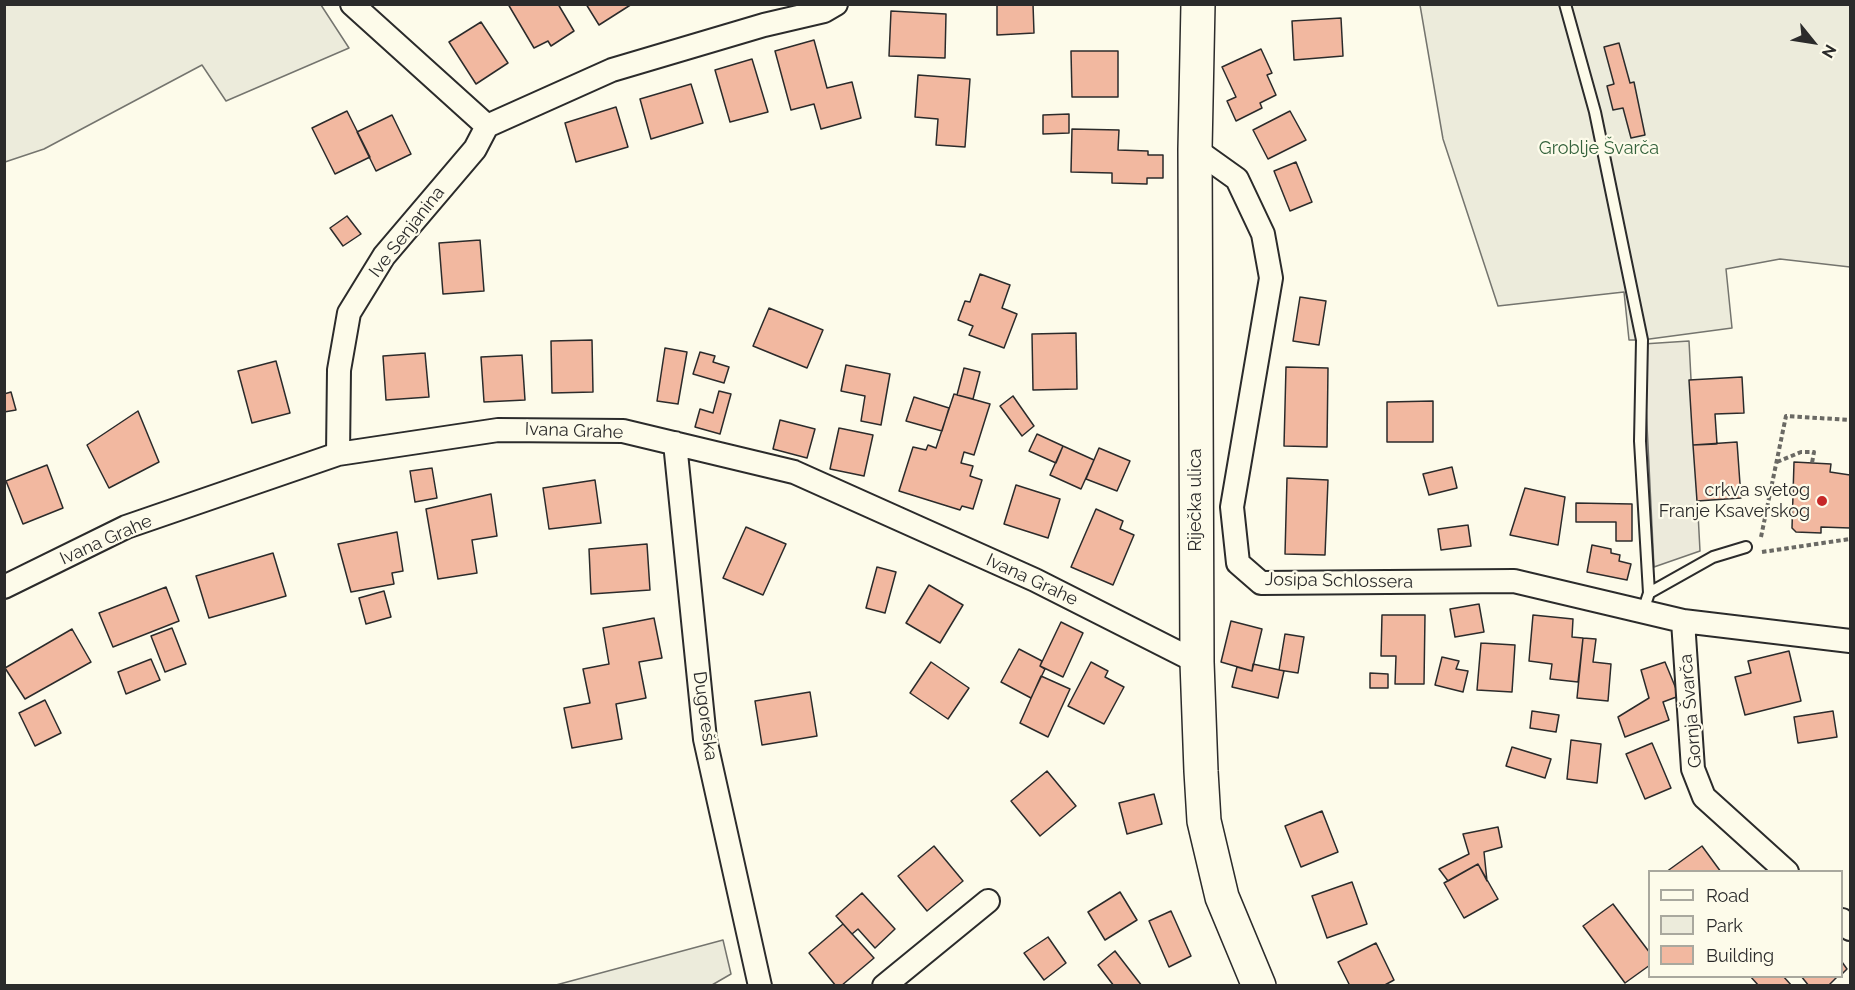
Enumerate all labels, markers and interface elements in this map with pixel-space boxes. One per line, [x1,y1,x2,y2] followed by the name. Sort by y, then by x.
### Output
[1783,12,1843,72] north arrow
[1818,41,1840,61] text: N
[1539,138,1659,160] park label: Groblje Švarča
[365,182,449,282] street label: Ive Senjanina
[524,418,624,444] street label: Ivana Grahe
[1185,448,1207,552] street label: Riječka ulica
[1659,480,1810,522] place label: crkva svetog Franje Ksaverskog
[1815,494,1829,508] marker: crkva svetog Franje Ksaverskog
[57,510,155,570] street label: Ivana Grahe
[983,549,1081,611] street label: Ivana Grahe
[1265,569,1413,593] street label: Josipa Schlossera
[1675,653,1707,769] street label: Gornja Švarča
[688,670,722,762] street label: Dugoreška
[1648,870,1843,978] legend
[1706,885,1749,906] text: Road
[1706,915,1743,936] text: Park
[1706,945,1774,966] text: Building

